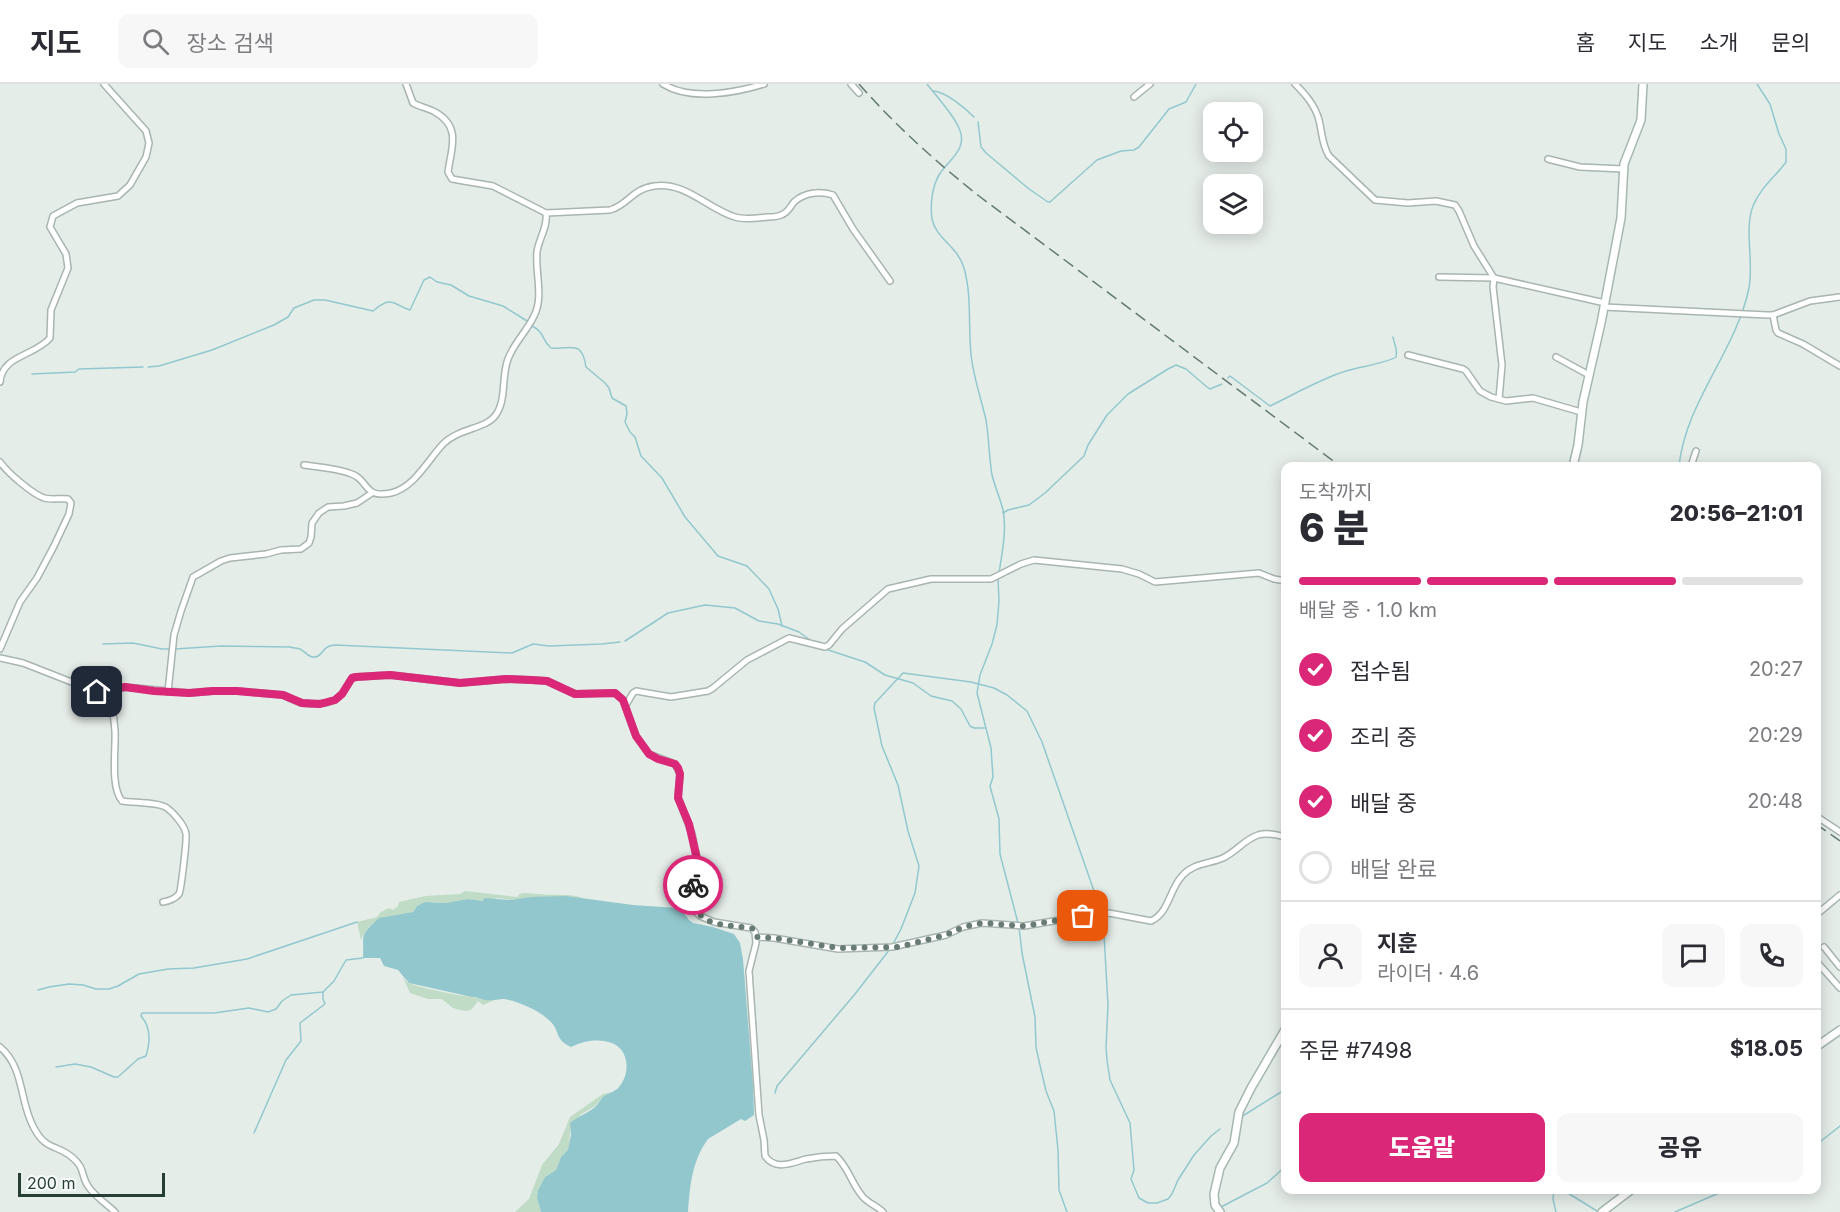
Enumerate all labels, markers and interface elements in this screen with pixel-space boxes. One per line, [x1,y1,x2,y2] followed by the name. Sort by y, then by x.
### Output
[118,14,538,68] search box
[139,25,172,58] icon: search
[30,26,82,60] text: 지도
[187,30,274,56] text: 장소 검색
[1576,30,1595,55] text: 홈
[1628,30,1667,55] text: 지도
[1700,30,1738,55] text: 소개
[1771,30,1810,55] text: 문의
[1203,102,1263,234] map controls
[1203,102,1263,162] button: locate
[1203,174,1263,234] button: layers
[1299,480,1373,504] text: 도착까지
[1670,500,1803,526] text: 20:56–21:01
[1299,504,1369,551] text: 6 분
[1299,598,1437,622] text: 배달 중 · 1.0 km
[1299,653,1332,686] icon: check
[1749,657,1803,681] text: 20:27
[1350,658,1411,684] text: 접수됨
[71,666,122,717] pin
[80,675,113,708] icon: home
[1299,719,1332,752] icon: check
[1748,723,1803,747] text: 20:29
[1350,724,1417,750] text: 조리 중
[1299,785,1332,818] icon: check
[1747,789,1803,813] text: 20:48
[1350,790,1417,816] text: 배달 중
[663,855,723,915] courier
[1350,856,1437,882] text: 배달 완료
[677,869,710,902] icon: bike
[1057,890,1108,941] pin
[1066,899,1099,932] icon: bag
[1299,924,1362,987] button: person
[1662,924,1725,987] button: chat
[1740,924,1803,987] button: phone
[1377,930,1417,956] text: 지훈
[1377,961,1479,985] text: 라이더 · 4.6
[1730,1035,1803,1061] text: $18.05
[1299,1037,1412,1063] text: 주문 #7498
[1299,1113,1545,1182] button: 도움말
[1557,1113,1803,1182] button: 공유
[18,1170,165,1198] scale bar
[27,1173,75,1193] text: 200 m

